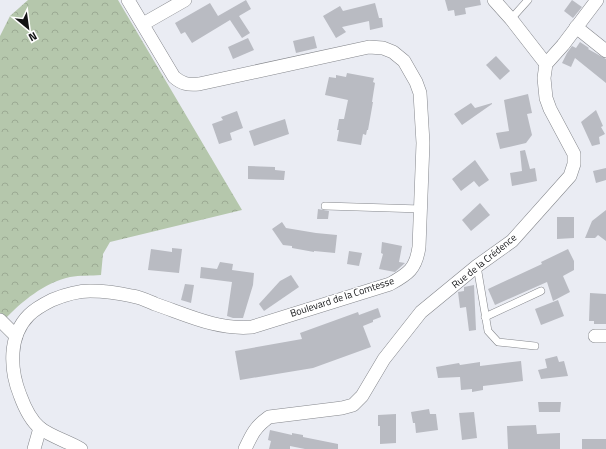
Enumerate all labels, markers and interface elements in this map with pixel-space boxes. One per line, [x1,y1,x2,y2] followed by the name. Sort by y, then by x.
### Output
[8,8,48,48] north arrow
[26,28,40,46] text: N
[448,230,520,292] street label: Rue de la Crédence
[288,273,396,321] street label: Boulevard de la Comtesse

